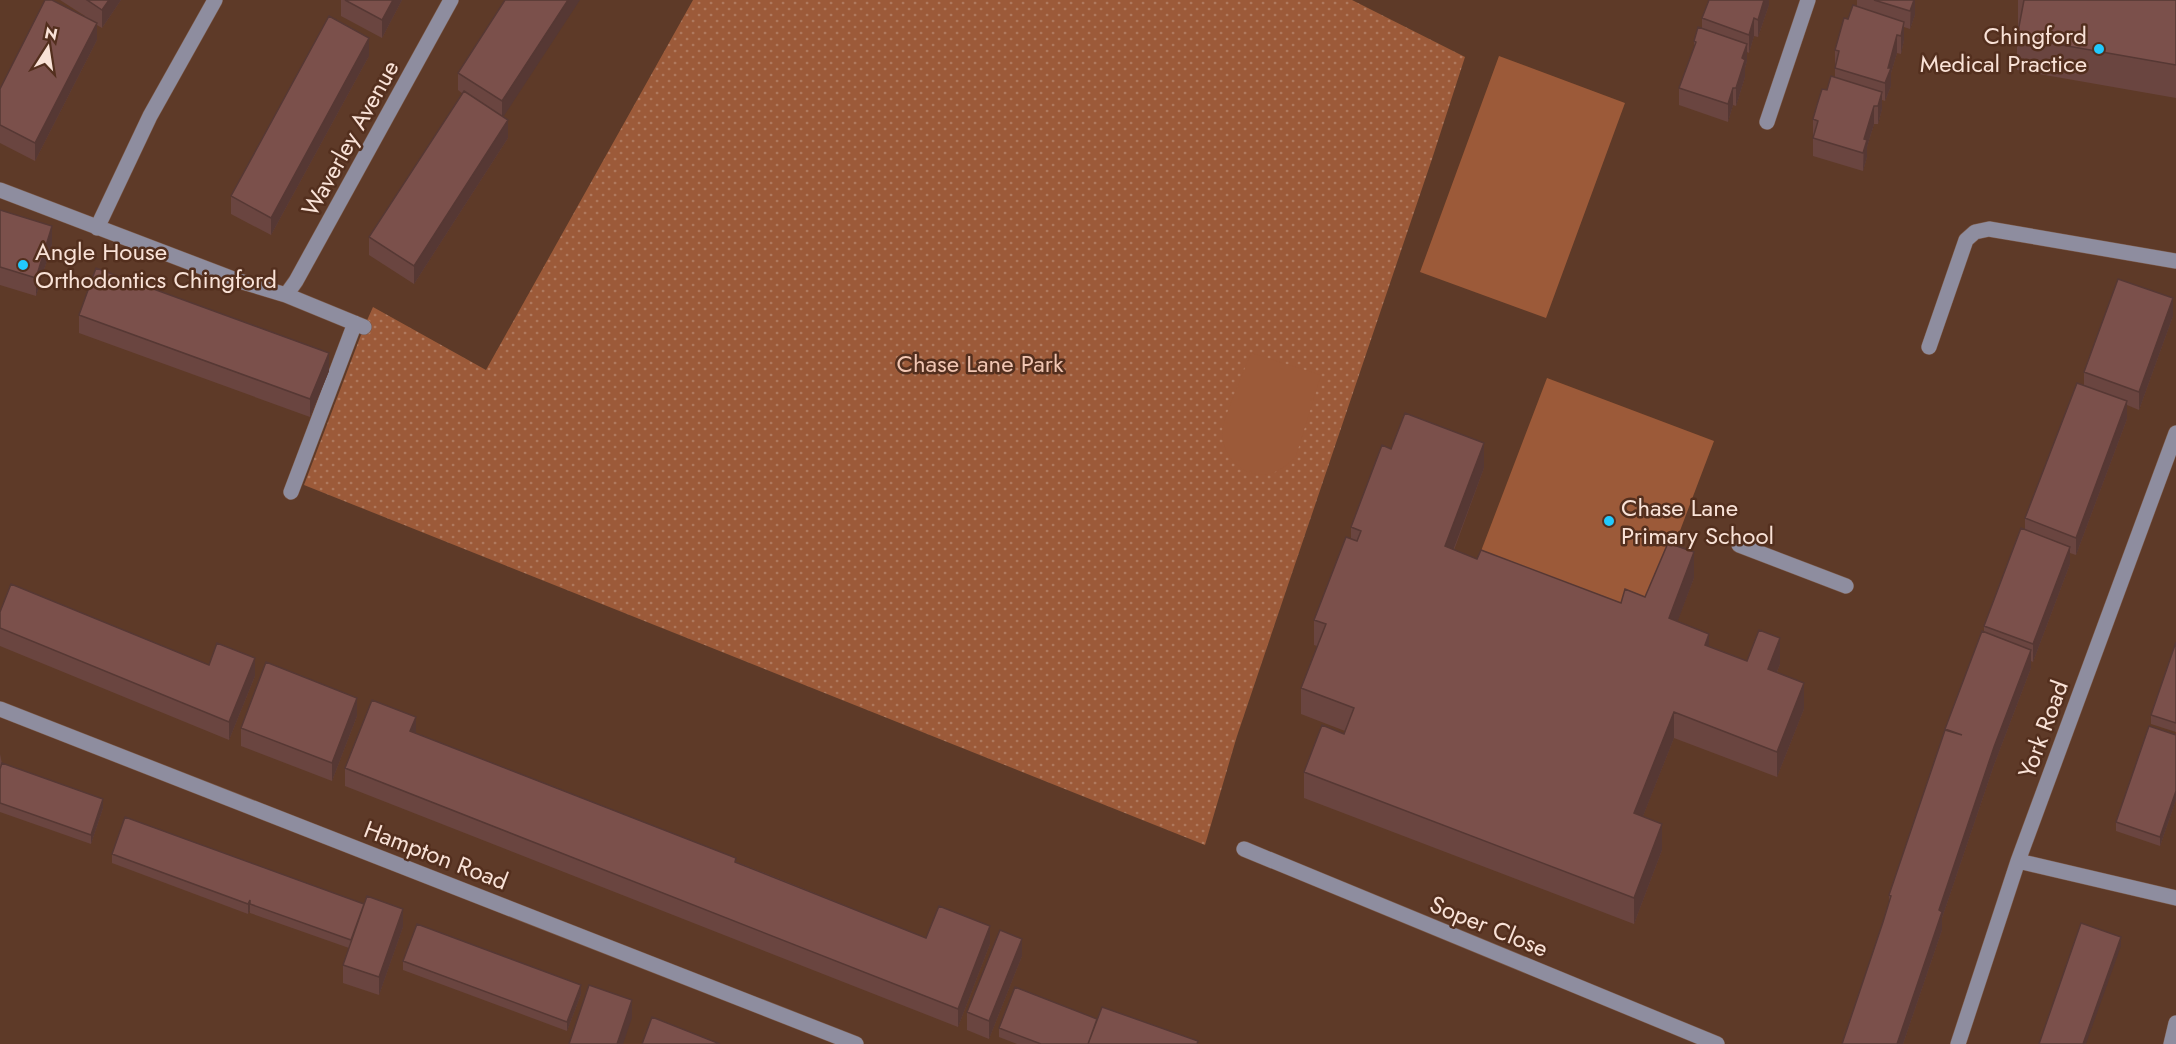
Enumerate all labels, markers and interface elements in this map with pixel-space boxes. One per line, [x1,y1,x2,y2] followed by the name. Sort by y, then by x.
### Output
[18,18,78,78] north arrow
[1920,18,2087,81] place label: Chingford Medical Practice
[42,21,60,46] text: N
[2092,42,2106,56] marker: Chingford Medical Practice
[293,54,407,222] street label: Waverley Avenue
[35,234,277,297] place label: Angle House Orthodontics Chingford
[16,258,30,272] marker: Angle House Orthodontics Chingford
[896,346,1064,381] park label: Chase Lane Park
[1621,490,1774,553] place label: Chase Lane Primary School
[1602,514,1616,528] marker: Chase Lane Primary School
[2009,675,2077,783] street label: York Road
[359,812,513,898] street label: Hampton Road
[1425,886,1553,966] street label: Soper Close

